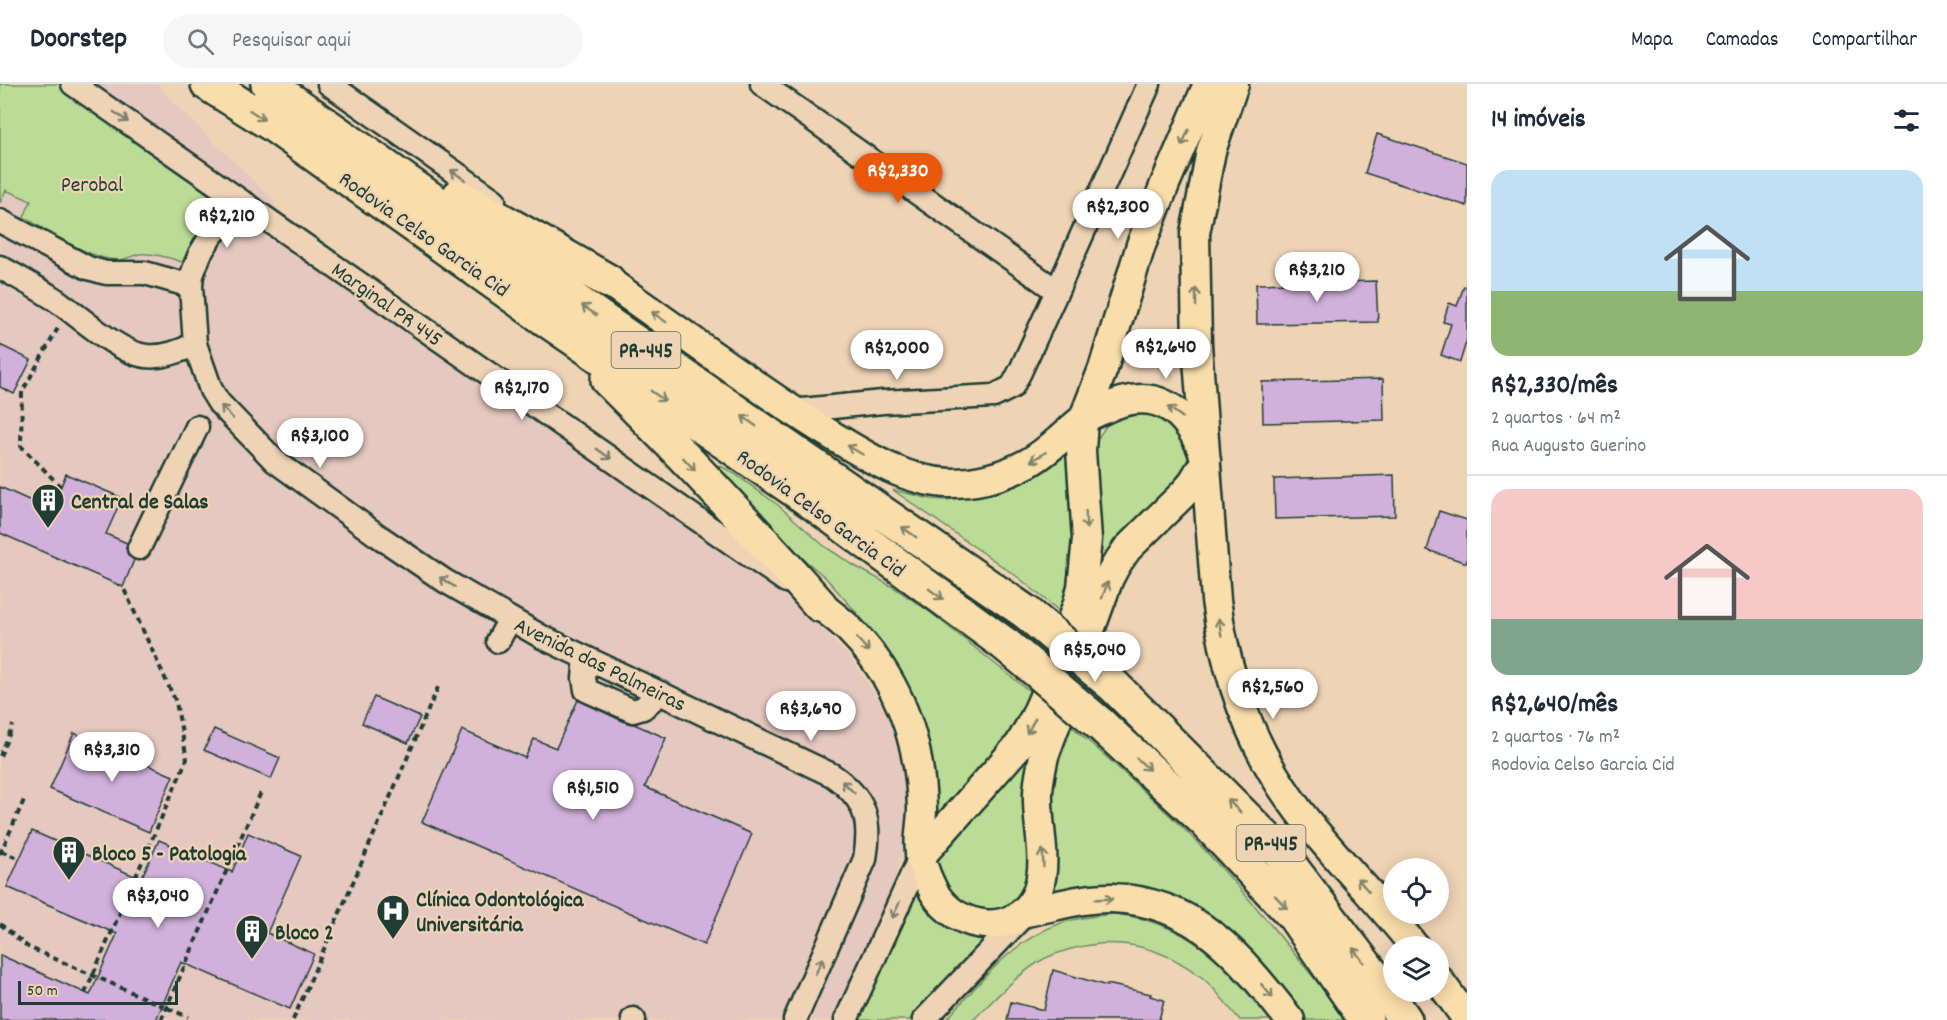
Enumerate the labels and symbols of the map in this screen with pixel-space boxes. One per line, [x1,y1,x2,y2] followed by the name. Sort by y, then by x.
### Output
[248,110,265,122] one-way arrow
[113,111,129,123] one-way arrow
[1178,128,1190,146] one-way arrow
[843,153,953,204] pin: R$2,330
[331,165,515,307] street label: Rodovia Celso Garcia Cid
[450,168,466,181] one-way arrow
[61,171,123,202] park label: Perobal
[1063,189,1173,240] pin: R$2,300
[172,198,282,249] pin: R$2,210
[1262,252,1372,303] pin: R$3,210
[324,256,448,356] street label: Marginal PR 445
[1190,287,1202,307] one-way arrow
[581,304,597,316] one-way arrow
[651,311,668,323] one-way arrow
[1111,329,1221,380] pin: R$2,640
[842,330,952,381] pin: R$2,000
[612,332,680,368] road number: PR-445
[467,370,577,421] pin: R$2,170
[649,390,665,402] one-way arrow
[220,405,234,420] one-way arrow
[1167,406,1183,418] one-way arrow
[741,415,758,427] one-way arrow
[265,418,375,469] pin: R$3,100
[729,443,911,587] street label: Rodovia Celso Garcia Cid
[847,443,864,455] one-way arrow
[596,448,612,460] one-way arrow
[1030,451,1047,463] one-way arrow
[682,456,696,471] one-way arrow
[30,482,66,529] building icon: Central de Salas
[71,488,208,519] place label: Central de Salas
[1081,509,1092,529] one-way arrow
[902,526,918,538] one-way arrow
[439,576,456,588] one-way arrow
[1100,581,1111,600] one-way arrow
[928,588,944,600] one-way arrow
[508,611,691,721] street label: Avenida das Palmeiras
[1214,618,1225,638] one-way arrow
[1040,632,1150,683] pin: R$5,040
[856,637,870,652] one-way arrow
[1218,669,1328,720] pin: R$2,560
[756,691,866,742] pin: R$3,690
[1024,717,1036,734] one-way arrow
[57,732,167,783] pin: R$3,310
[1136,757,1151,771] one-way arrow
[538,770,648,821] pin: R$1,510
[840,780,855,794] one-way arrow
[1226,799,1241,813] one-way arrow
[1236,825,1306,861] road number: PR-445
[51,834,87,881] building icon: Bloco 5 - Patologia
[92,840,247,871] place label: Bloco 5 - Patologia
[1037,848,1048,868] one-way arrow
[103,878,213,929] pin: R$3,040
[1356,878,1370,893] one-way arrow
[416,886,584,942] place label: Clínica Odontológica Universitária
[375,893,411,940] hospital icon: Clínica Odontológica Universitária
[1094,893,1114,904] one-way arrow
[1274,895,1288,910] one-way arrow
[890,901,902,919] one-way arrow
[234,913,270,960] building icon: Bloco 2
[275,919,334,950] place label: Bloco 2
[1352,948,1365,964] one-way arrow
[814,958,825,976] one-way arrow
[18,978,178,1006] scale bar
[1260,983,1273,999] one-way arrow

